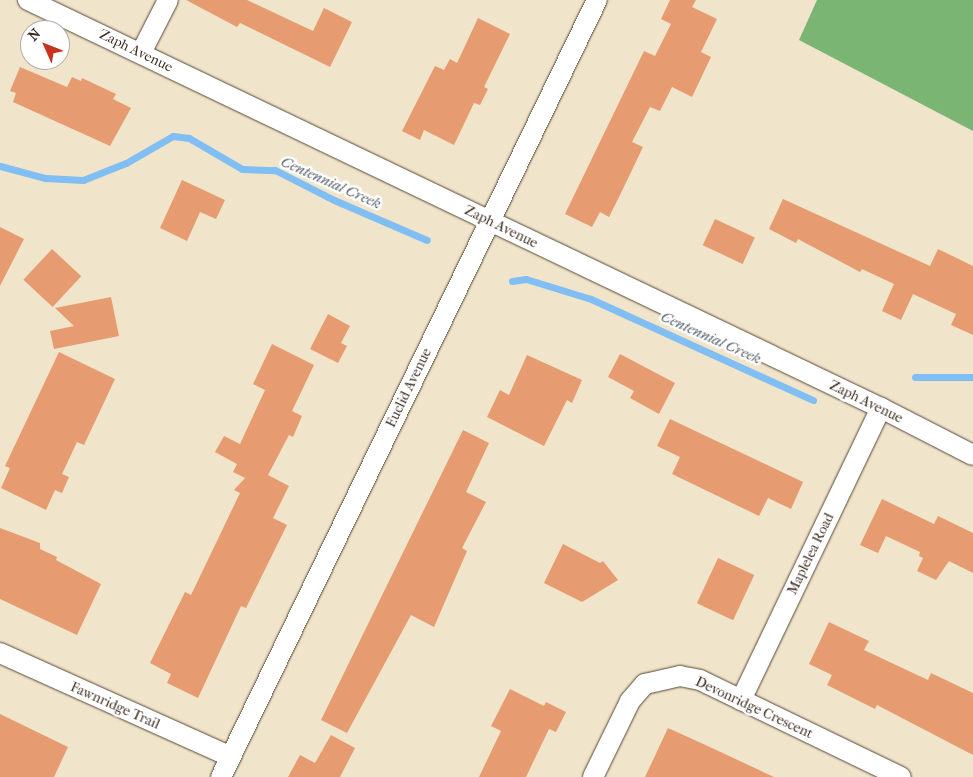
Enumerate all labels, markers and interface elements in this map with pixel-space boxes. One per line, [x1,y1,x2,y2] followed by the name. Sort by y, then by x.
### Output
[20,20,70,70] north arrow
[25,25,44,45] text: N
[97,26,175,76] street label: Zaph Avenue
[278,153,384,213] water label: Centennial Creek
[462,202,540,252] street label: Zaph Avenue
[658,308,764,368] water label: Centennial Creek
[383,346,435,430] street label: Euclid Avenue
[827,377,905,427] street label: Zaph Avenue
[784,510,838,598] street label: Maplelea Road
[693,673,815,743] street label: Devonridge Crescent
[68,679,162,733] street label: Fawnridge Trail

